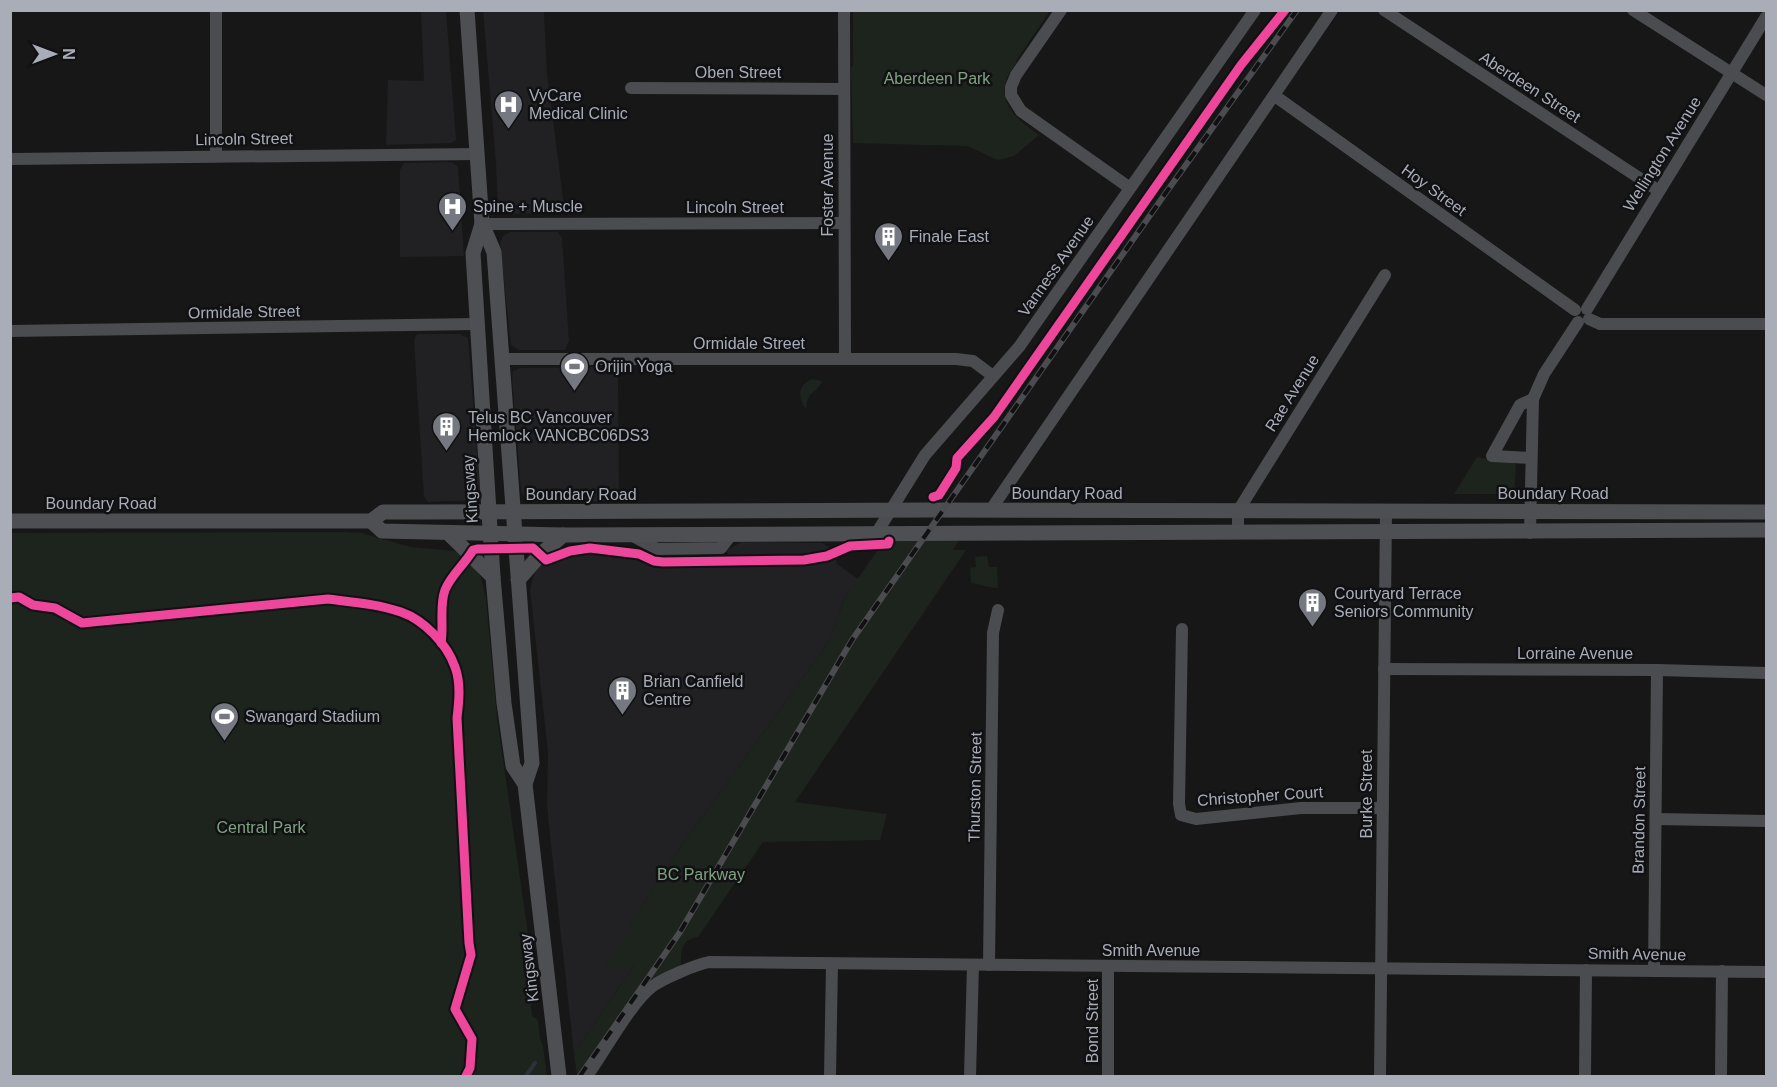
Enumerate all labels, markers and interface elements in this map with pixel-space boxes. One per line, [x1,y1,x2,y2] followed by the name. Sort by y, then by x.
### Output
[24,24,84,84] north arrow
[60,48,77,60] text: N
[1477,48,1584,126] street label: Aberdeen Street
[695,64,782,81] street label: Oben Street
[884,70,991,87] park label: Aberdeen Park
[529,87,628,122] place label: VyCare Medical Clinic
[492,88,524,130] hospital icon: VyCare Medical Clinic
[1620,93,1704,214] street label: Wellington Avenue
[195,130,294,148] street label: Lincoln Street
[819,133,836,236] street label: Foster Avenue
[1398,161,1470,219] street label: Hoy Street
[436,190,468,232] hospital icon: Spine + Muscle
[473,198,583,215] place label: Spine + Muscle
[686,199,784,216] street label: Lincoln Street
[1015,212,1097,319] street label: Vanness Avenue
[872,220,904,262] building icon: Finale East
[909,228,990,245] place label: Finale East
[188,303,301,321] street label: Ormidale Street
[693,335,806,352] street label: Ormidale Street
[558,350,590,392] sports icon: Orijin Yoga
[1262,352,1322,434] street label: Rae Avenue
[595,358,672,375] place label: Orijin Yoga
[468,409,649,444] place label: Telus BC Vancouver Hemlock VANCBC06DS3
[431,410,463,452] building icon: Telus BC Vancouver Hemlock VANCBC06DS3
[459,454,481,524] street label: Kingsway
[1011,485,1123,502] street label: Boundary Road
[1497,485,1609,502] street label: Boundary Road
[525,486,637,503] street label: Boundary Road
[45,495,157,512] street label: Boundary Road
[1334,585,1474,620] place label: Courtyard Terrace Seniors Community
[1297,586,1329,628] building icon: Courtyard Terrace Seniors Community
[1517,645,1633,662] street label: Lorraine Avenue
[643,673,744,708] place label: Brian Canfield Centre
[606,674,638,716] building icon: Brian Canfield Centre
[208,700,240,742] sports icon: Swangard Stadium
[245,708,380,725] place label: Swangard Stadium
[966,731,984,842] street label: Thurston Street
[1358,749,1375,838] street label: Burke Street
[1630,765,1648,874] street label: Brandon Street
[1196,783,1324,809] street label: Christopher Court
[217,819,306,836] park label: Central Park
[657,866,745,883] park label: BC Parkway
[516,933,542,1003] street label: Kingsway
[1102,942,1200,959] street label: Smith Avenue
[1588,945,1686,963] street label: Smith Avenue
[1084,978,1101,1063] street label: Bond Street

